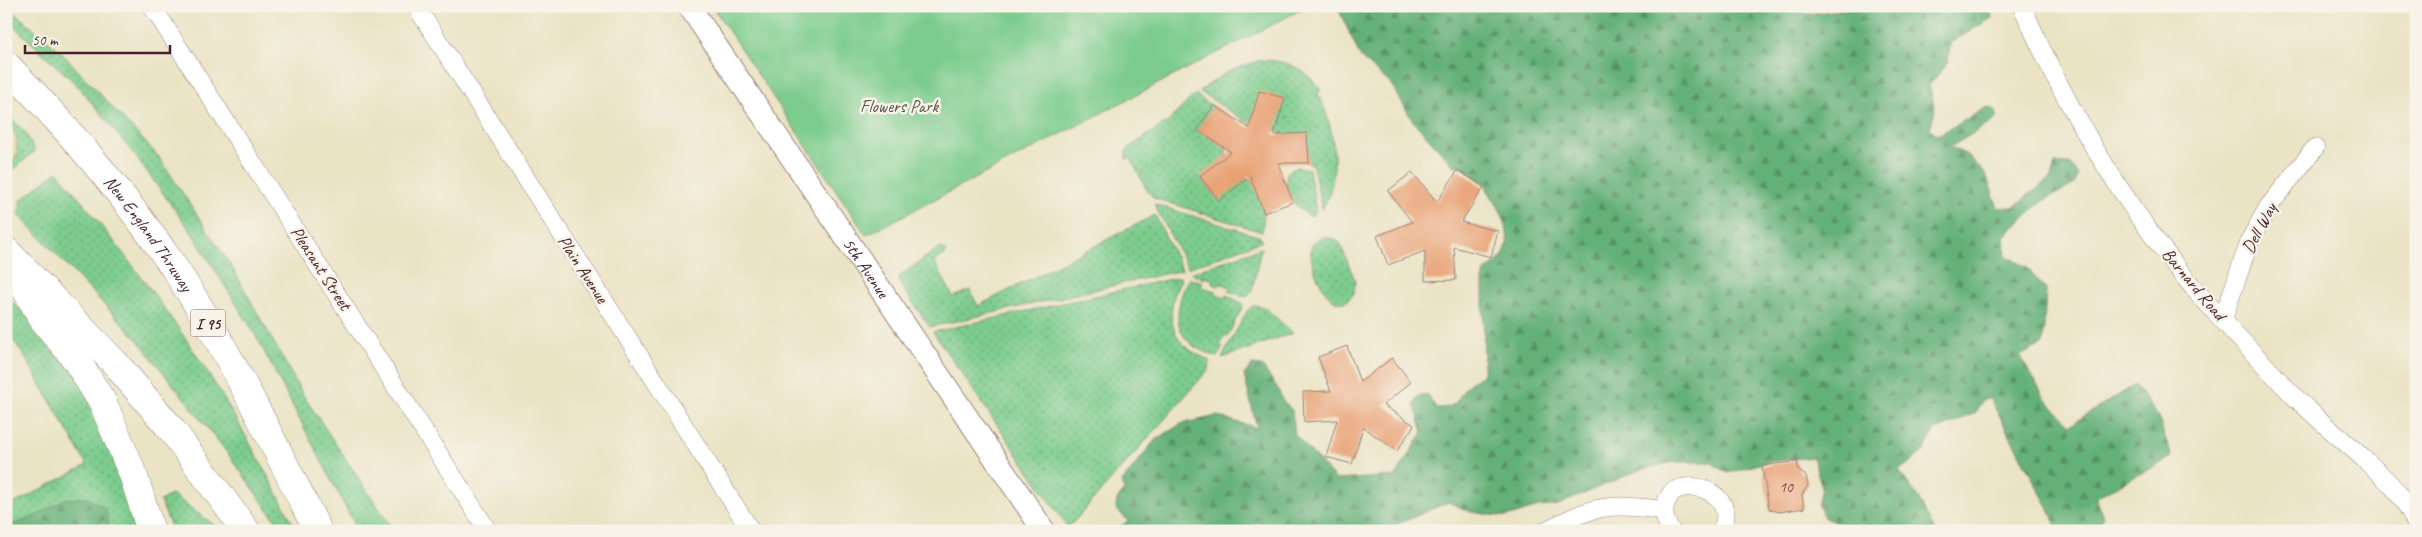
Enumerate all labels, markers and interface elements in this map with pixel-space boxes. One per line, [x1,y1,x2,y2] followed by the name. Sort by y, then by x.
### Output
[25,22,170,54] scale bar
[32,31,59,50] text: 50 m
[860,95,939,117] park label: Flowers Park
[99,171,199,297] street label: New England Thruway
[2237,198,2282,257] street label: Dell Way
[286,222,357,316] street label: Pleasant Street
[553,231,614,308] street label: Plain Avenue
[838,233,895,303] street label: 5th Avenue
[2157,243,2232,327] street label: Barnard Road
[190,309,226,336] road number: I 95
[1779,478,1794,497] house number: 10

